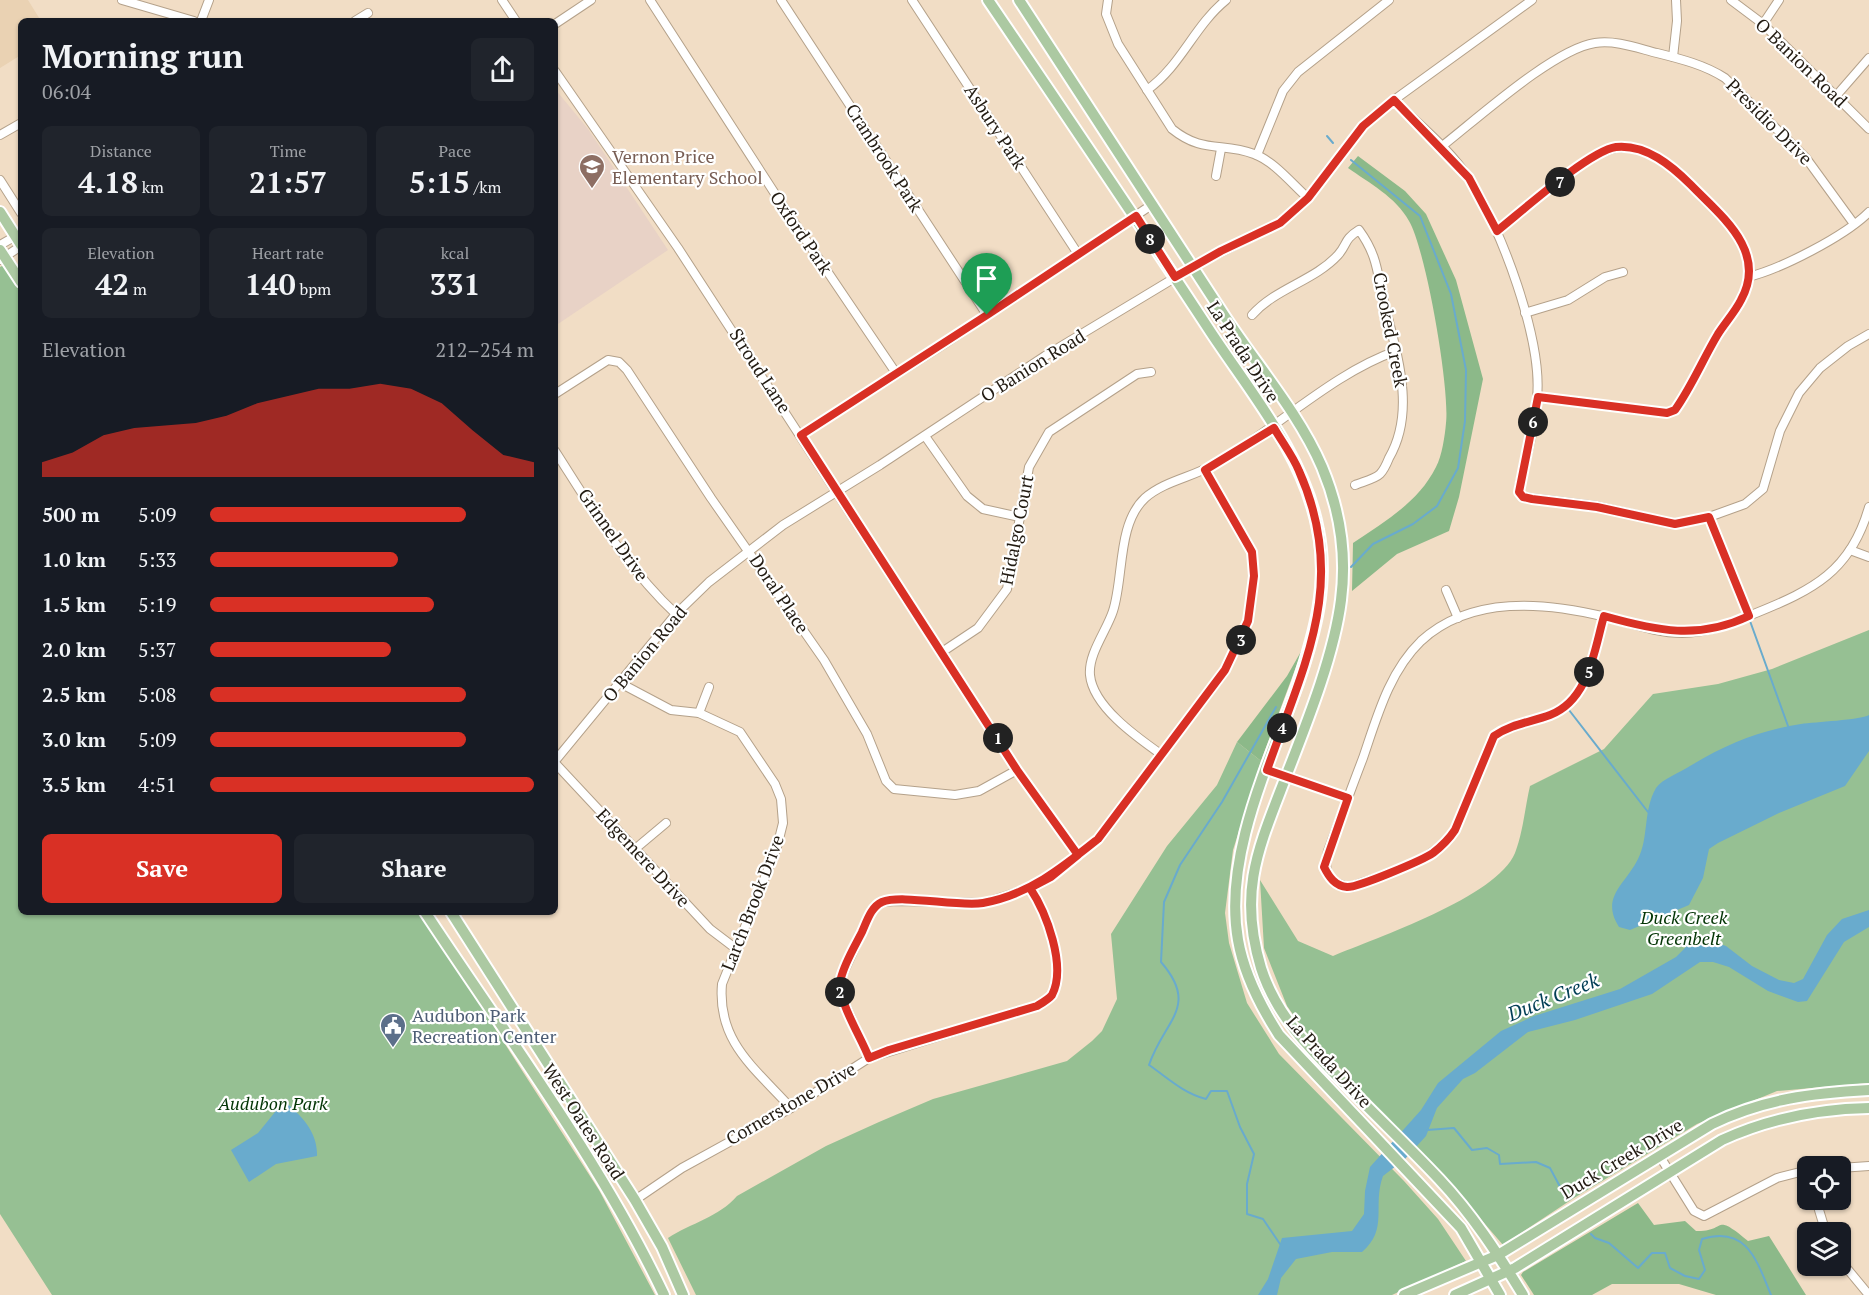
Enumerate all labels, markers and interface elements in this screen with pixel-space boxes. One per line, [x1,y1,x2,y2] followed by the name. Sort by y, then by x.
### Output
[1751,12,1853,112] street label: O Banion Road
[42,34,244,77] text: Morning run
[471,38,534,101] button: share
[1721,73,1818,170] street label: Presidio Drive
[42,78,91,105] text: 06:04
[959,79,1033,174] street label: Asbury Park
[841,99,929,217] street label: Cranbrook Park
[90,140,152,162] text: Distance
[270,140,306,162] text: Time
[439,140,471,162] text: Pace
[612,144,763,189] place label: Vernon Price Elementary School
[577,152,607,190] school or university icon: Vernon Price Elementary School
[78,162,138,202] text: 4.18
[249,162,327,202] text: 21:57
[409,162,470,202] text: 5:15
[1545,167,1575,197] pin: 7
[1555,171,1565,193] text: 7
[138,176,164,198] text: km
[470,176,501,198] text: /km
[765,186,839,279] street label: Oxford Park
[1135,224,1165,254] pin: 8
[1145,228,1155,250] text: 8
[87,242,155,264] text: Elevation
[252,242,324,264] text: Heart rate
[441,242,469,264] text: kcal
[961,253,1012,315] pin
[970,262,1003,295] icon: arrive
[95,264,129,304] text: 42
[245,264,296,304] text: 140
[430,264,480,304] text: 331
[1368,270,1414,390] street label: Crooked Creek
[129,278,147,300] text: m
[296,278,331,300] text: bpm
[1202,296,1286,407] street label: La Prada Drive
[724,323,797,418] street label: Stroud Lane
[976,323,1089,407] street label: O Banion Road
[42,336,126,363] text: Elevation
[435,336,534,363] text: 212–254 m
[1518,407,1548,437] pin: 6
[1528,411,1538,433] text: 6
[994,472,1039,587] street label: Hidalgo Court
[573,483,655,585] street label: Grinnel Drive
[42,501,100,528] text: 500 m
[138,501,177,528] text: 5:09
[42,546,106,573] text: 1.0 km
[138,546,177,573] text: 5:33
[744,549,815,638] street label: Doral Place
[42,591,106,618] text: 1.5 km
[138,591,177,618] text: 5:19
[597,600,692,707] street label: O Banion Road
[1226,625,1256,655] pin: 3
[1236,629,1246,651] text: 3
[42,636,106,663] text: 2.0 km
[138,636,177,663] text: 5:37
[1574,657,1604,687] pin: 5
[1584,661,1594,683] text: 5
[42,681,106,708] text: 2.5 km
[138,681,177,708] text: 5:08
[1267,713,1297,743] pin: 4
[1277,717,1287,739] text: 4
[983,723,1013,753] pin: 1
[42,726,106,753] text: 3.0 km
[138,726,177,753] text: 5:09
[993,727,1003,749] text: 1
[42,771,106,798] text: 3.5 km
[138,771,177,798] text: 4:51
[592,803,696,912] street label: Edgemere Drive
[715,831,789,974] street label: Larch Brook Drive
[42,834,282,903] button: Save
[294,834,534,903] button: Share
[1640,905,1728,950] park label: Duck Creek Greenbelt
[1502,966,1603,1027] water label: Duck Creek
[825,977,855,1007] pin: 2
[835,981,845,1003] text: 2
[412,1003,556,1048] place label: Audubon Park Recreation Center
[1282,1010,1378,1113] street label: La Prada Drive
[378,1011,408,1049] public building icon: Audubon Park Recreation Center
[721,1056,860,1150] street label: Cornerstone Drive
[537,1059,630,1184] street label: West Oates Road
[217,1091,328,1115] park label: Audubon Park
[1556,1112,1687,1204] street label: Duck Creek Drive
[1797,1156,1851,1276] map controls
[1797,1156,1851,1210] button: locate
[1797,1222,1851,1276] button: layers

